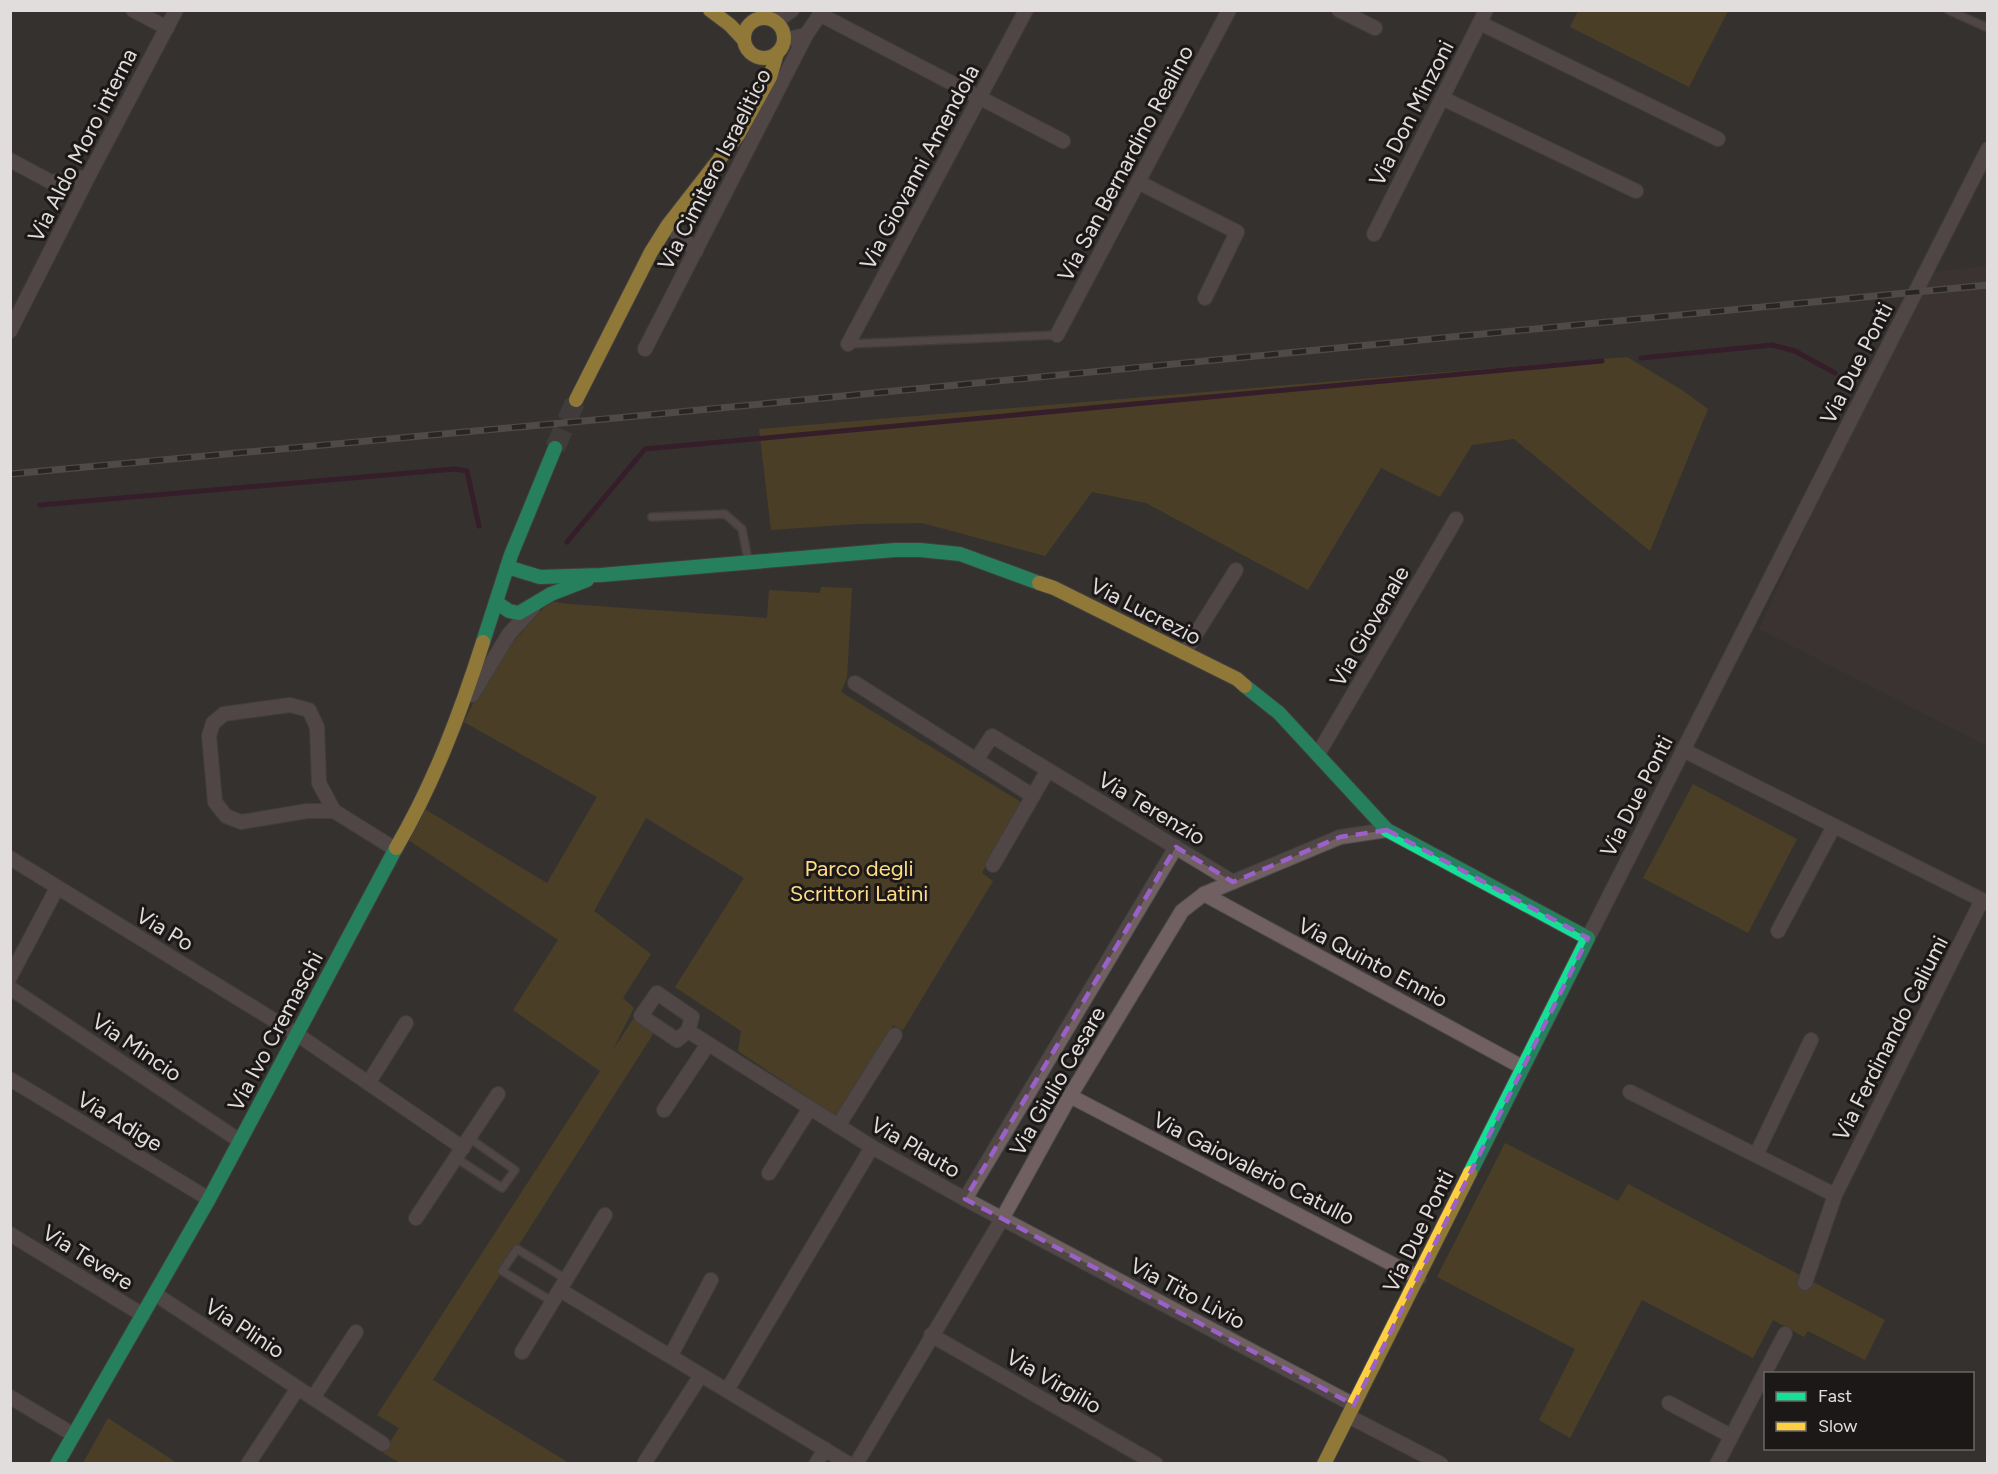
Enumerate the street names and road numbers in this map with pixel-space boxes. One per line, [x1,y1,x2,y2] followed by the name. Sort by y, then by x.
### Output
[1363,36,1460,190] street label: Via Don Minzoni
[1052,40,1199,286] street label: Via San Bernardino Realino
[22,44,143,246] street label: Via Aldo Moro interna
[854,60,985,274] street label: Via Giovanni Amendola
[652,64,777,275] street label: Via Cimitero Israelitico
[1814,298,1899,429] street label: Via Due Ponti
[1324,561,1415,691] street label: Via Giovenale
[1086,572,1206,651] street label: Via Lucrezio
[1594,731,1679,862] street label: Via Due Ponti
[1093,766,1210,851] street label: Via Terenzio
[131,902,198,957] street label: Via Po
[1293,912,1452,1013] street label: Via Quinto Ennio
[1827,931,1954,1145] street label: Via Ferdinando Caliumi
[222,947,329,1116] street label: Via Ivo Cremaschi
[1004,1002,1111,1161] street label: Via Giulio Cesare
[87,1007,187,1087] street label: Via Mincio
[72,1085,167,1157] street label: Via Adige
[1148,1106,1359,1231] street label: Via Gaiovalerio Catullo
[866,1111,965,1184] street label: Via Plauto
[1377,1166,1460,1297] street label: Via Due Ponti
[37,1219,138,1296] street label: Via Tevere
[1126,1252,1250,1335] street label: Via Tito Livio
[200,1293,290,1364] street label: Via Plinio
[1001,1343,1106,1420] street label: Via Virgilio

